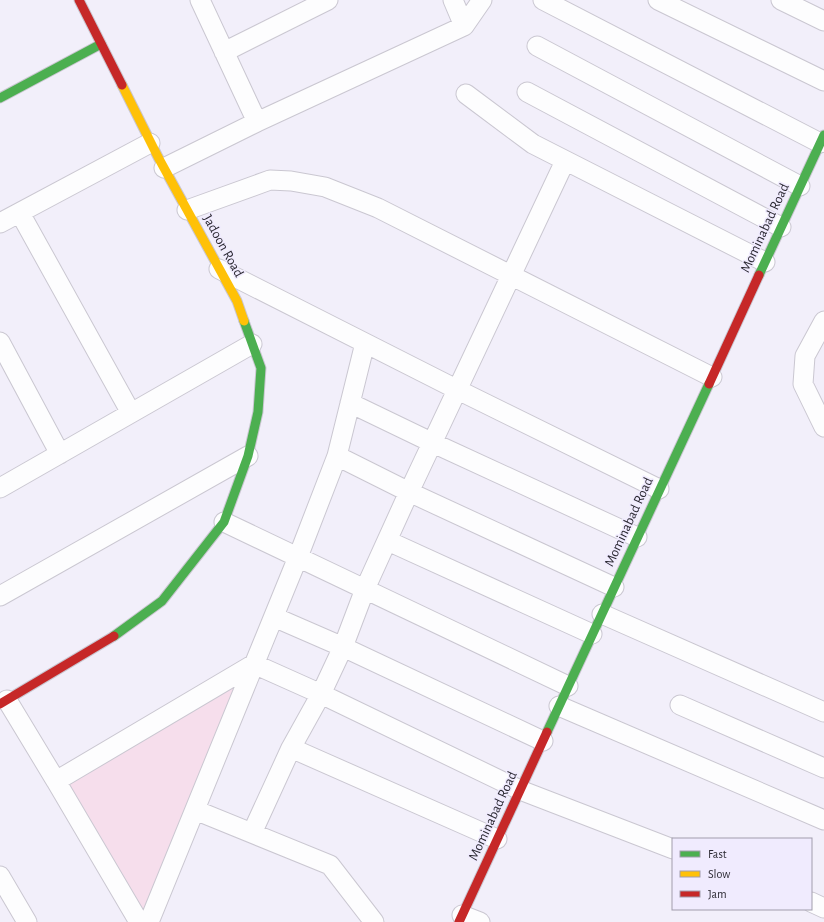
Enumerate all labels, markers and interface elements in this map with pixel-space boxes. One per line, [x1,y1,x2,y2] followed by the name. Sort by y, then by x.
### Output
[738,181,792,275] street label: Mominabad Road
[200,213,246,279] street label: Jadoon Road
[602,475,656,569] street label: Mominabad Road
[466,769,520,863] street label: Mominabad Road
[672,838,812,910] legend
[708,848,727,860] text: Fast
[708,868,730,880] text: Slow
[708,888,727,900] text: Jam

